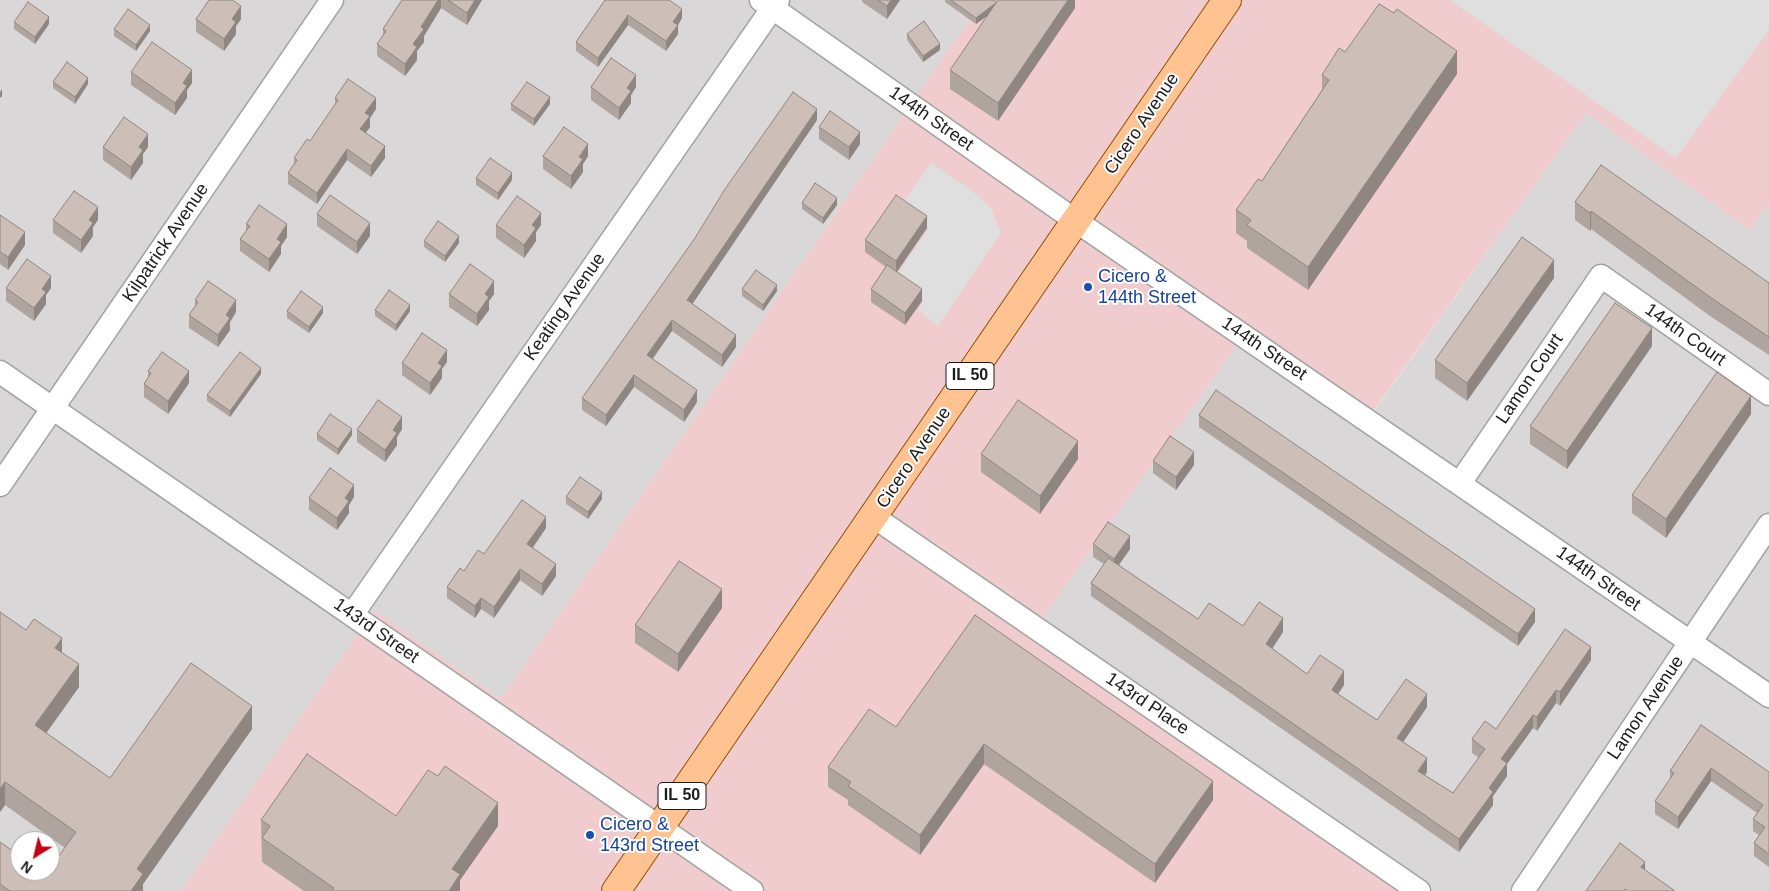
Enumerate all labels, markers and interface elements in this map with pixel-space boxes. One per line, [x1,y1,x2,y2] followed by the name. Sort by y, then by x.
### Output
[1100,69,1184,179] street label: Cicero Avenue
[885,82,977,156] street label: 144th Street
[118,179,214,307] street label: Kilpatrick Avenue
[520,249,610,365] street label: Keating Avenue
[1098,266,1196,308] place label: Cicero & 144th Street
[1082,281,1094,293] marker: Cicero & 144th Street
[1640,299,1730,371] street label: 144th Court
[1217,313,1311,385] street label: 144th Street
[1492,330,1568,428] street label: Lamon Court
[946,362,994,390] road number: IL 50
[872,403,956,513] street label: Cicero Avenue
[1552,542,1644,616] street label: 144th Street
[329,594,423,668] street label: 143rd Street
[1603,652,1689,764] street label: Lamon Avenue
[1101,668,1193,740] street label: 143rd Place
[658,782,706,809] road number: IL 50
[600,814,699,856] place label: Cicero & 143rd Street
[584,829,596,841] marker: Cicero & 143rd Street
[10,831,60,881] north arrow
[18,858,36,877] text: N

